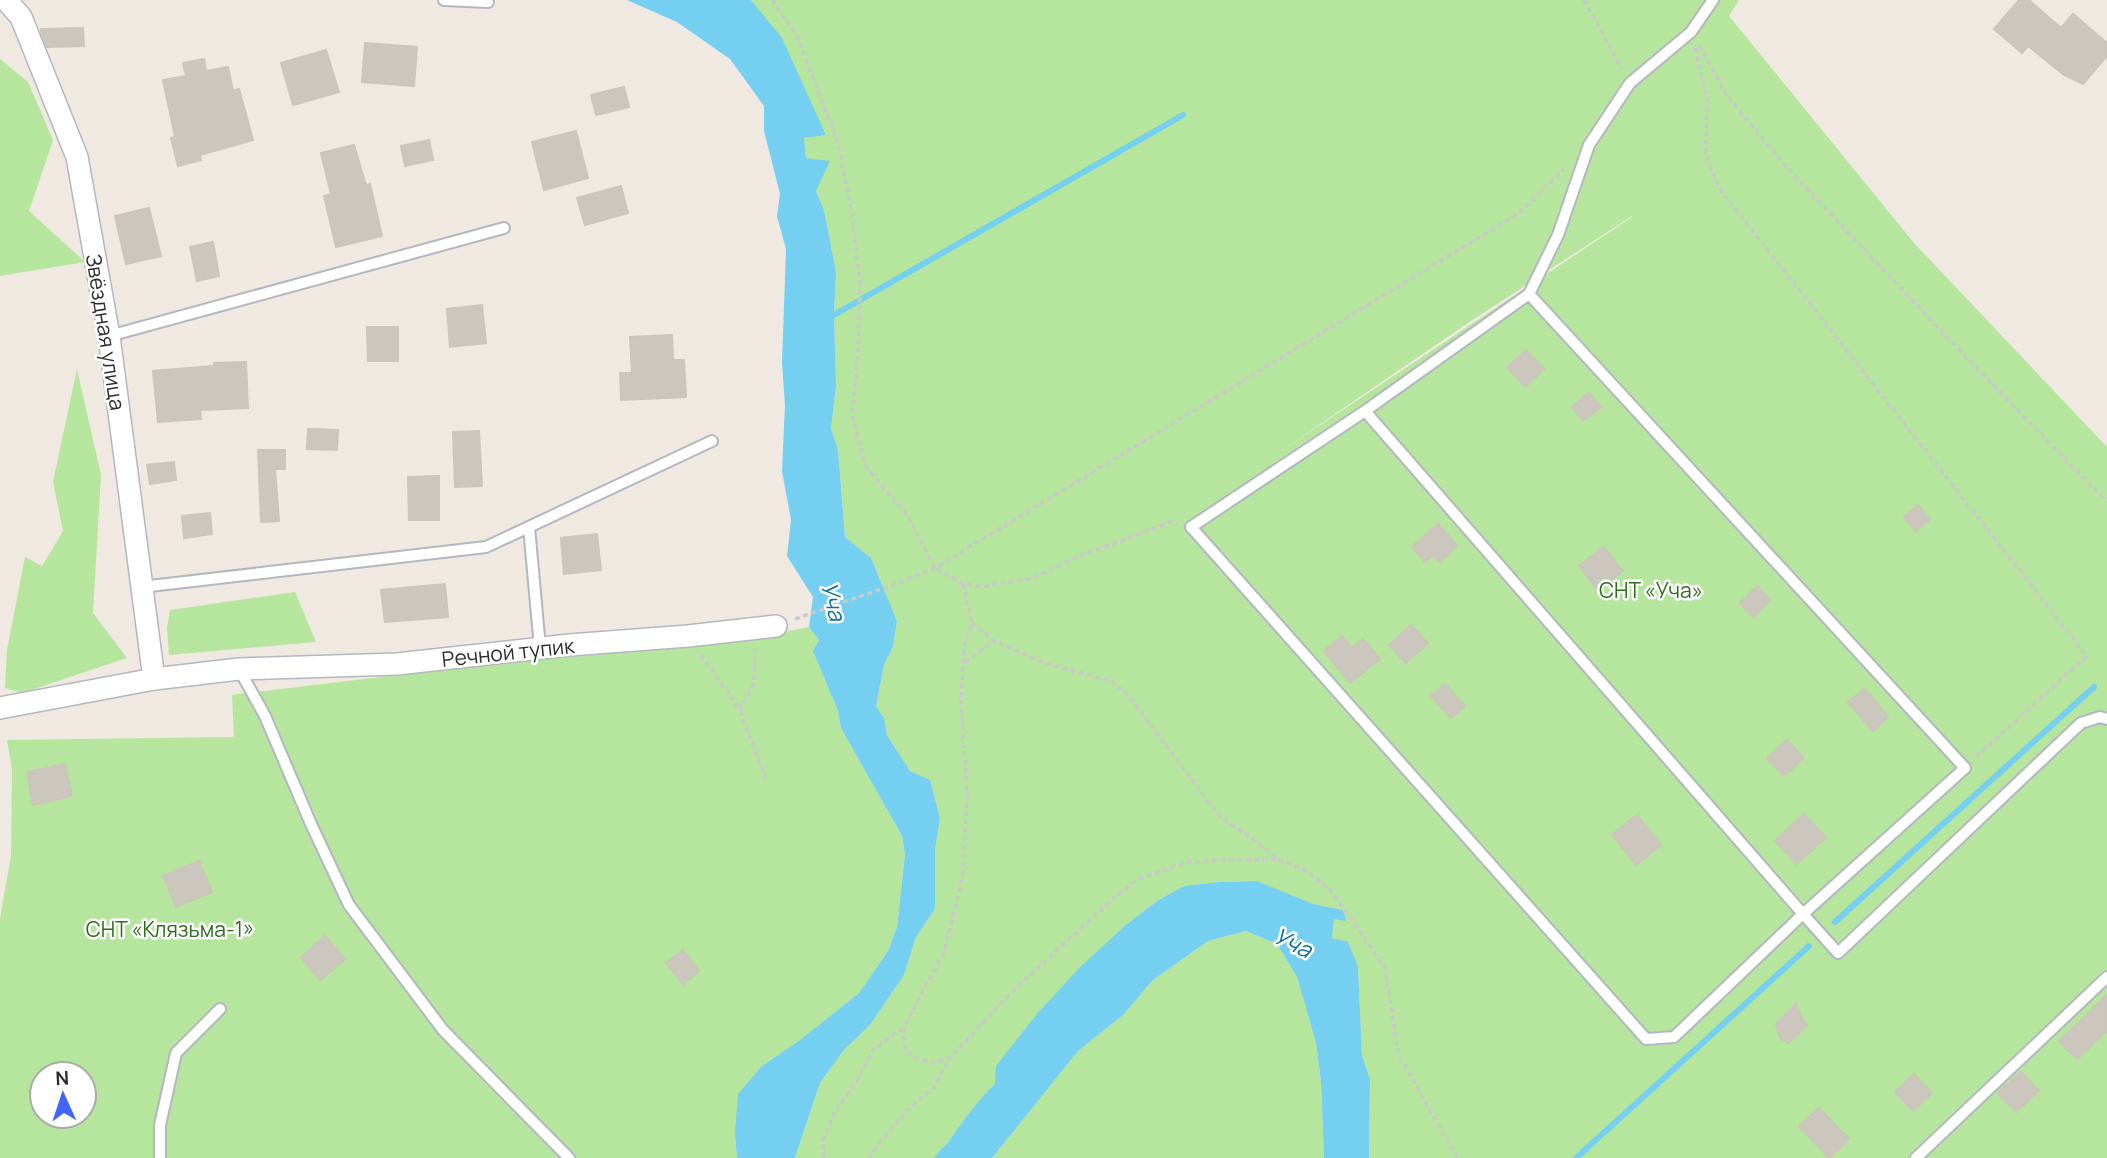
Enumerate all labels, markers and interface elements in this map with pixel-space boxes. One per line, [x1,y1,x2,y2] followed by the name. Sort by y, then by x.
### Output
[80,252,132,412] street label: Звёздная улица
[1599,576,1703,604] park label: СНТ «Уча»
[814,578,855,625] water label: Уча
[440,631,576,673] street label: Речной тупик
[86,915,254,943] park label: СНТ «Клязьма-1»
[1268,919,1319,966] water label: Уча
[28,1060,98,1130] north arrow
[55,1065,70,1091] text: N

